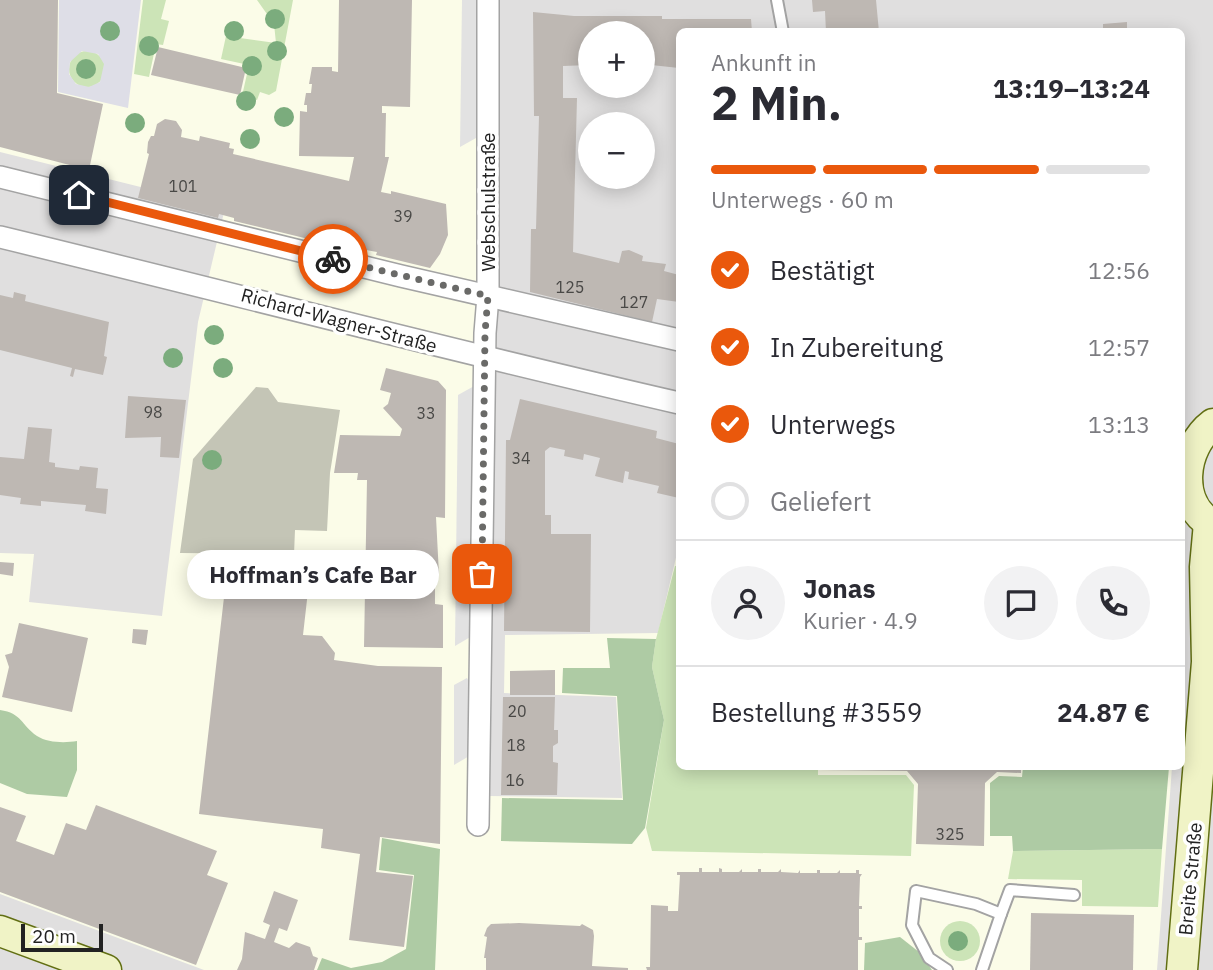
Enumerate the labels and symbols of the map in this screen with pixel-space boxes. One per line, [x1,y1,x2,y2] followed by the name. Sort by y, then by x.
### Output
[476,132,500,272] street label: Webschulstraße
[49,165,109,225] pin
[169,176,197,196] house number: 101
[393,206,413,226] house number: 39
[298,224,368,294] courier
[556,277,584,297] house number: 125
[238,282,440,358] street label: Richard-Wagner-Straße
[620,292,648,312] house number: 127
[143,402,163,422] house number: 98
[416,403,436,423] house number: 33
[511,448,531,468] house number: 34
[452,544,512,604] pin
[188,550,440,598] callout: Hoffman’s Cafe Bar
[507,701,527,721] house number: 20
[506,735,526,755] house number: 18
[505,770,525,790] house number: 16
[1173,822,1207,936] street label: Breite Straße
[936,824,964,844] house number: 325
[21,921,103,953] scale bar

